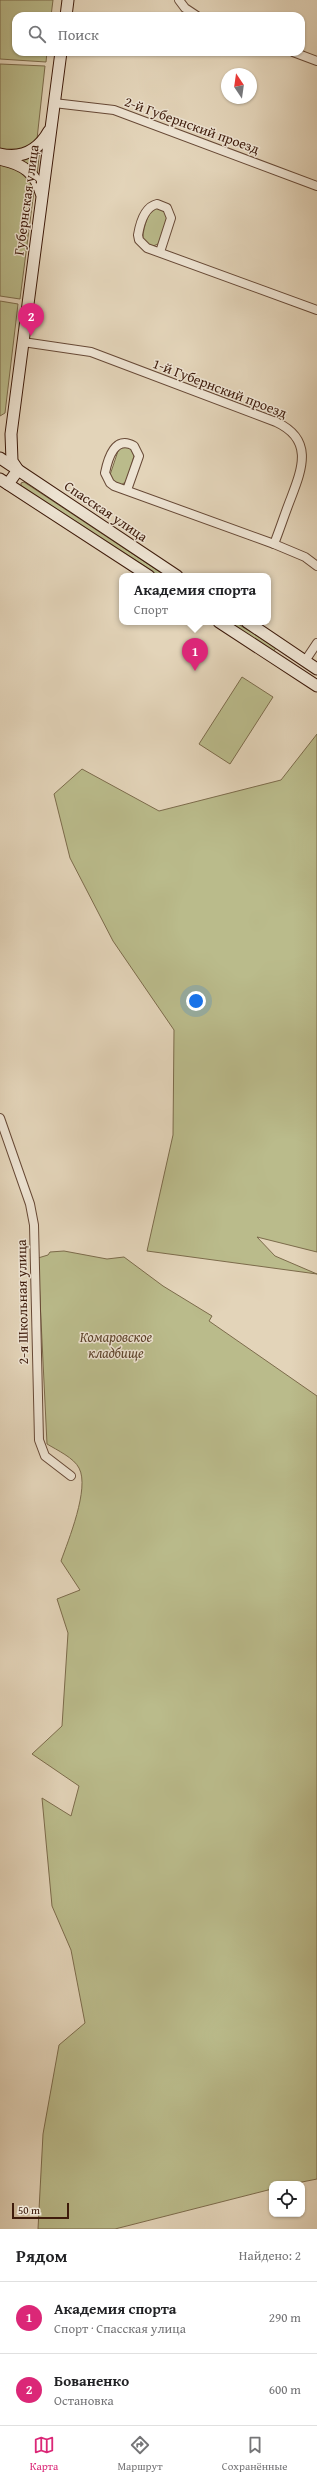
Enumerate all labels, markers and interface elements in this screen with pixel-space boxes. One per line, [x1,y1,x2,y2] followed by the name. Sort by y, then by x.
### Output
[12,12,305,56] search box
[26,23,48,45] icon: search
[58,24,99,45] text: Поиск
[221,68,257,104] north arrow
[122,91,263,159] street label: 2-й Губернский проезд
[8,143,44,257] street label: Губернская улица
[18,303,44,336] pin: 2
[150,353,290,423] street label: 1-й Губернский проезд
[60,476,152,546] street label: Спасская улица
[119,573,271,625] popup
[134,579,256,600] text: Академия спорта
[134,600,168,619] text: Спорт
[182,638,208,671] pin: 1
[186,991,206,1011] your location
[11,1239,33,1365] street label: 2-я Школьная улица
[80,1327,153,1363] park label: Комаровское кладбище
[269,2181,305,2217] map controls
[269,2181,305,2217] button: locate
[12,2201,69,2220] scale bar
[18,2202,40,2218] text: 50 m
[16,2243,67,2268] text: Рядом
[239,2246,301,2265] text: Найдено: 2
[54,2298,177,2319] text: Академия спорта
[26,2308,32,2327] text: 1
[269,2308,301,2327] text: 290 m
[54,2319,186,2338] text: Спорт · Спасская улица
[54,2370,129,2391] text: Бованенко
[26,2380,32,2399] text: 2
[269,2380,301,2399] text: 600 m
[54,2391,114,2410] text: Остановка
[30,2434,58,2474] tab: Карта
[117,2434,162,2474] tab: Маршрут
[222,2434,287,2474] tab: Сохранённые

